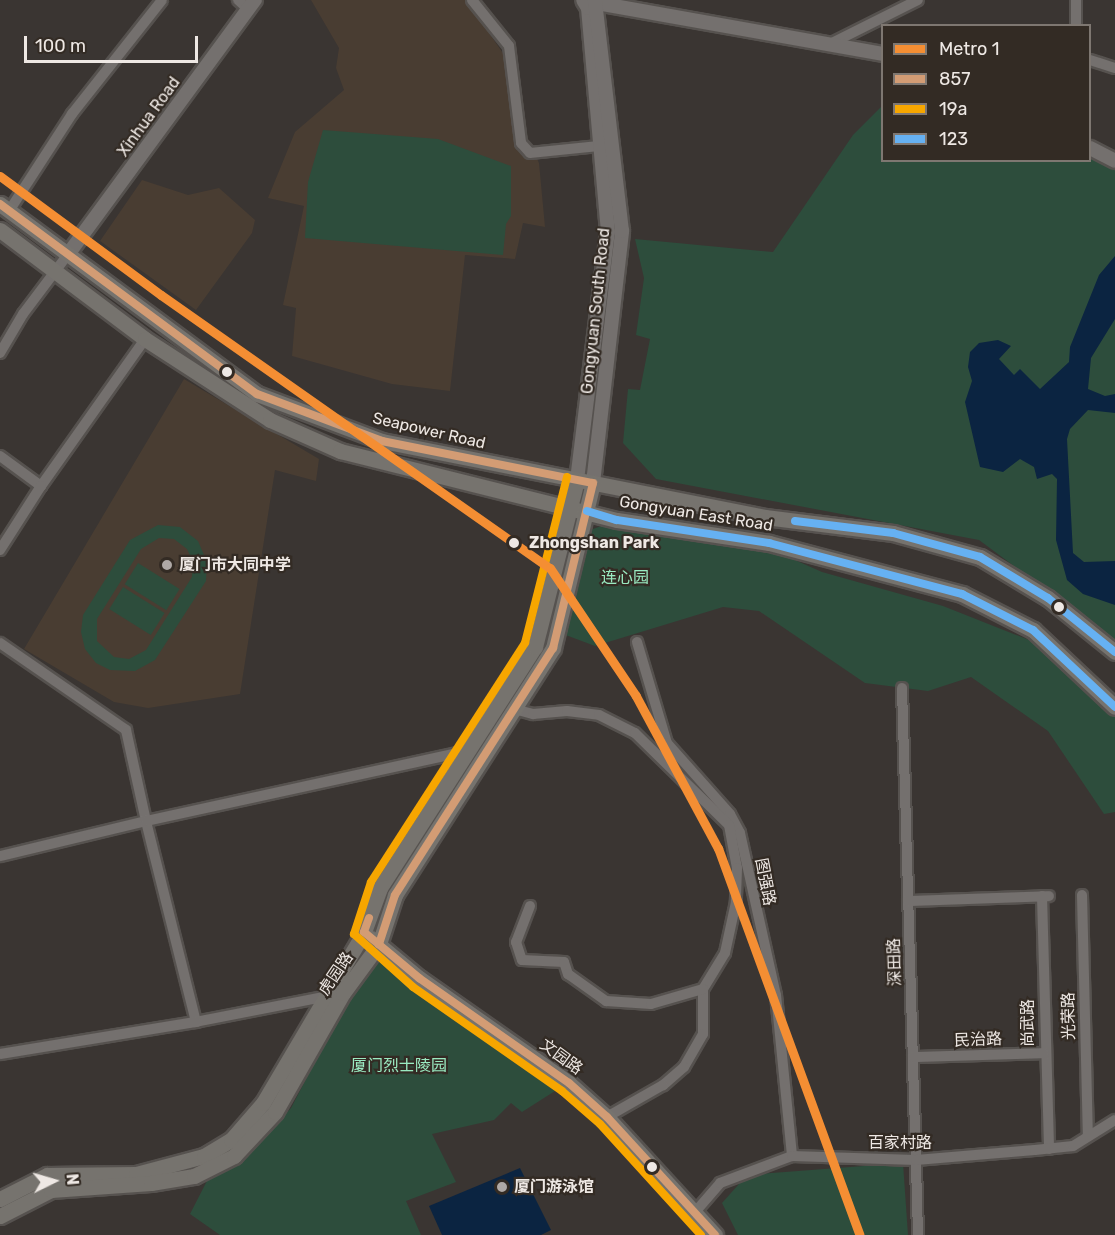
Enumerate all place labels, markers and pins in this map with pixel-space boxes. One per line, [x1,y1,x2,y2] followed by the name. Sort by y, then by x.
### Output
[221,366,233,378] unlabelled marker
[504,533,524,553] marker: Zhongshan Park
[529,533,659,553] place label: Zhongshan Park
[179,555,291,575] place label: 厦门市大同中学
[160,558,174,572] marker: 厦门市大同中学
[1053,601,1065,613] unlabelled marker
[646,1161,658,1173] unlabelled marker
[514,1177,594,1197] place label: 厦门游泳馆
[495,1180,509,1194] marker: 厦门游泳馆

